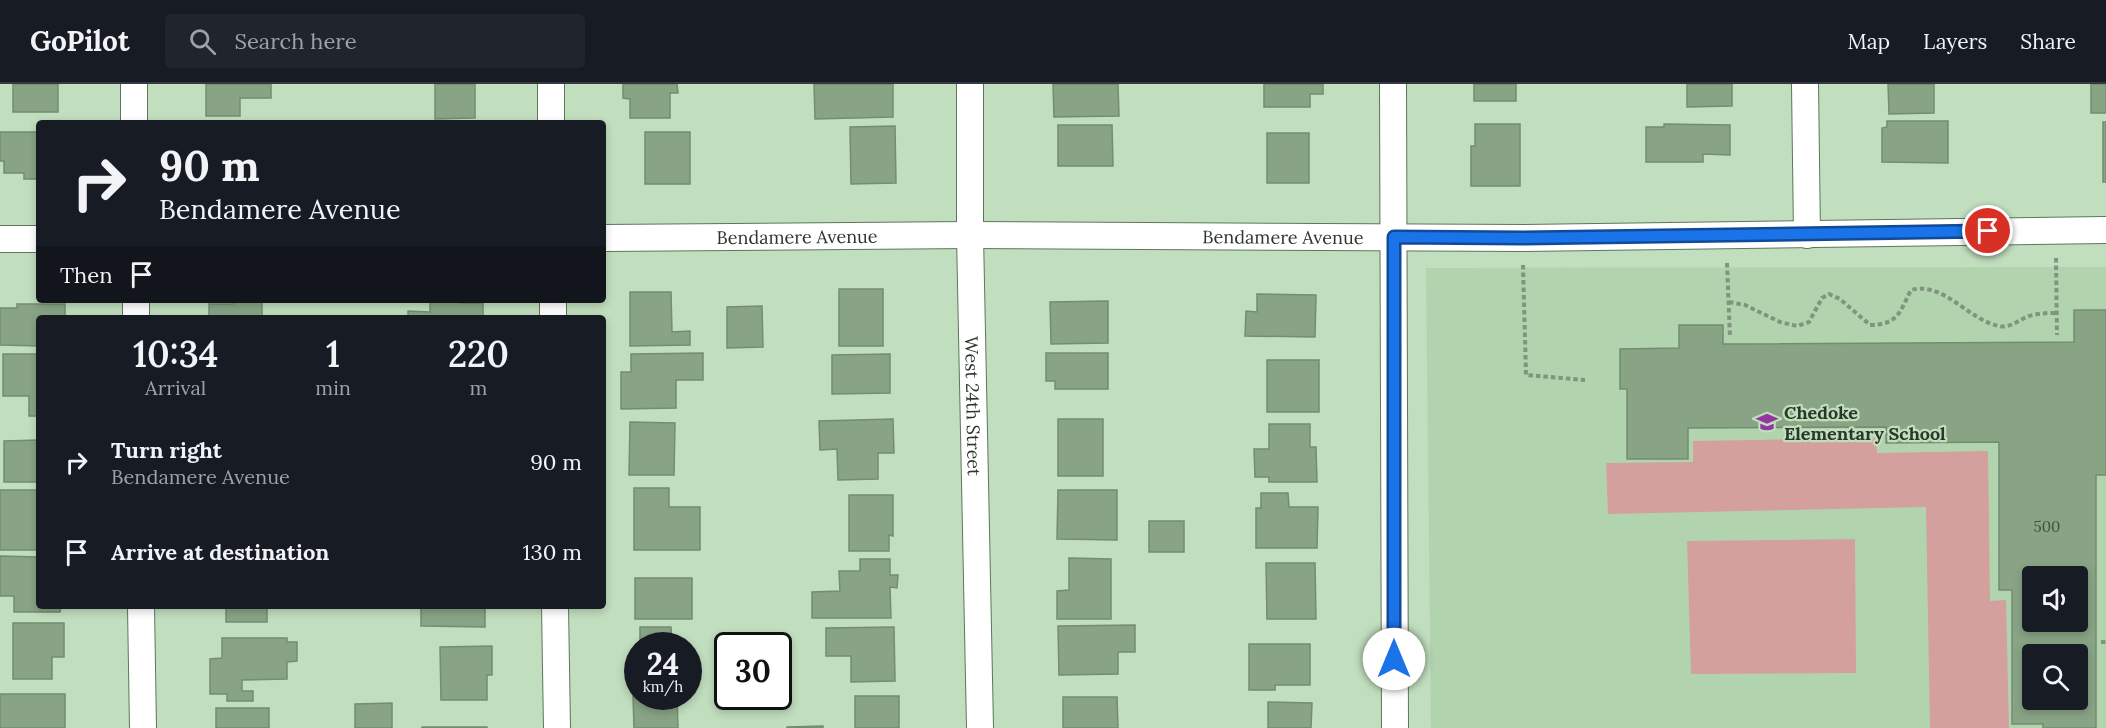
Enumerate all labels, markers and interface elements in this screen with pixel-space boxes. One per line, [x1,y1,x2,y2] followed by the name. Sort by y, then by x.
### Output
[165,14,585,68] search box
[30,23,129,59] text: GoPilot
[186,25,219,58] icon: search
[234,27,357,55] text: Search here
[1847,28,1890,55] text: Map
[1923,28,1987,55] text: Layers
[2020,28,2076,55] text: Share
[159,139,260,193] text: 90 m
[60,144,138,222] icon: right
[159,192,401,226] text: Bendamere Avenue
[1962,205,2013,256] pin
[1971,214,2004,247] icon: arrive
[716,224,878,249] street label: Bendamere Avenue
[1202,225,1364,249] street label: Bendamere Avenue
[125,258,158,291] icon: arrive
[60,261,113,289] text: Then
[133,331,218,377] text: 10:34
[326,331,340,377] text: 1
[448,331,509,377] text: 220
[961,336,986,476] street label: West 24th Street
[145,375,206,400] text: Arrival
[315,375,351,400] text: min
[470,375,487,400] text: m
[1784,401,1946,445] place label: Chedoke Elementary School
[1755,410,1779,434] school or university icon: Chedoke Elementary School
[111,436,222,464] text: Turn right
[60,446,93,479] icon: right
[530,448,582,476] text: 90 m
[111,464,290,489] text: Bendamere Avenue
[2034,517,2060,536] house number: 500
[60,536,93,569] icon: arrive
[111,538,329,566] text: Arrive at destination
[523,538,582,566] text: 130 m
[2022,566,2088,710] map controls
[2022,566,2088,632] button: sound
[1362,627,1426,691] position arrow
[714,632,792,710] speed limit sign: 30
[2022,644,2088,710] button: search
[647,645,679,683] text: 24
[643,677,683,696] text: km/h

